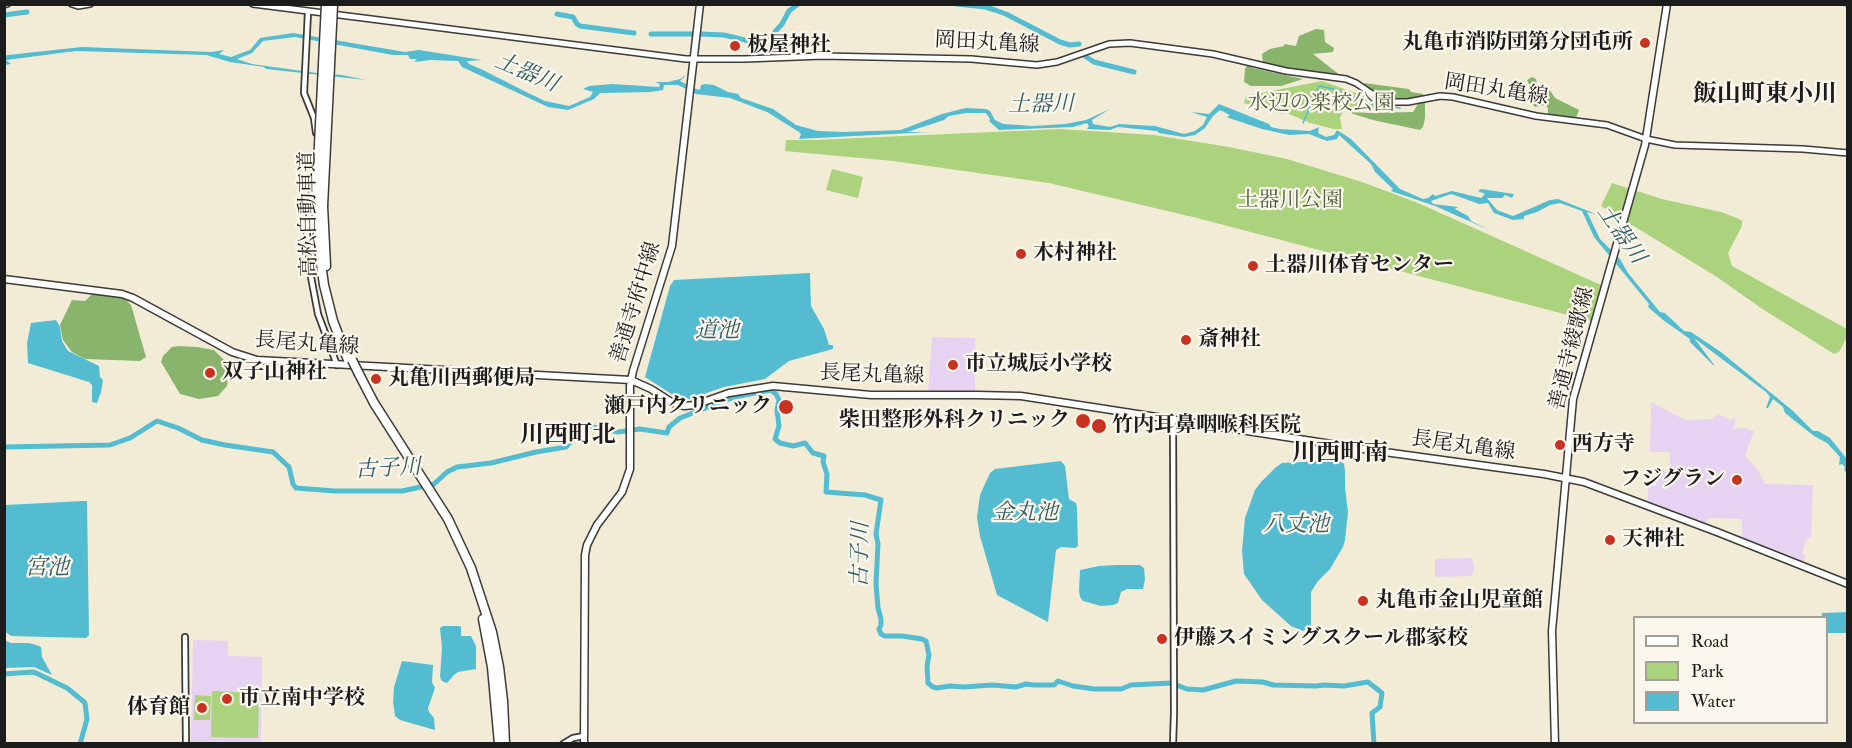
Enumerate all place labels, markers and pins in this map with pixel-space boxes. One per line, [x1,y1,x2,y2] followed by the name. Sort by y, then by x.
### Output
[1402,30,1633,56] place label: 丸亀市消防団第分団屯所
[747,33,831,59] place label: 板屋神社
[1638,36,1652,50] marker: 丸亀市消防団第分団屯所
[728,39,742,53] marker: 板屋神社
[1033,241,1117,267] place label: 木村神社
[1014,247,1028,261] marker: 木村神社
[1265,253,1454,279] place label: 土器川体育センター
[1246,259,1260,273] marker: 土器川体育センター
[1198,327,1261,353] place label: 斎神社
[1179,333,1193,347] marker: 斎神社
[965,352,1112,378] place label: 市立城辰小学校
[946,358,960,372] marker: 市立城辰小学校
[222,360,327,386] place label: 双子山神社
[203,366,217,380] marker: 双子山神社
[388,366,535,392] place label: 丸亀川西郵便局
[369,372,383,386] marker: 丸亀川西郵便局
[604,394,772,420] place label: 瀬戸内クリニック
[777,398,795,416] marker: 瀬戸内クリニック
[839,408,1070,434] place label: 柴田整形外科クリニック
[1074,412,1092,430] marker: 柴田整形外科クリニック
[1112,413,1301,439] place label: 竹内耳鼻咽喉科医院
[1090,417,1108,435] marker: 竹内耳鼻咽喉科医院
[1572,432,1635,458] place label: 西方寺
[1553,438,1567,452] marker: 西方寺
[1620,467,1725,493] place label: フジグラン
[1730,473,1744,487] marker: フジグラン
[1622,527,1685,553] place label: 天神社
[1603,533,1617,547] marker: 天神社
[1375,588,1543,614] place label: 丸亀市金山児童館
[1356,594,1370,608] marker: 丸亀市金山児童館
[1174,626,1468,652] place label: 伊藤スイミングスクール郡家校
[1155,632,1169,646] marker: 伊藤スイミングスクール郡家校
[239,686,365,712] place label: 市立南中学校
[220,692,234,706] marker: 市立南中学校
[127,695,190,721] place label: 体育館
[195,701,209,715] marker: 体育館

